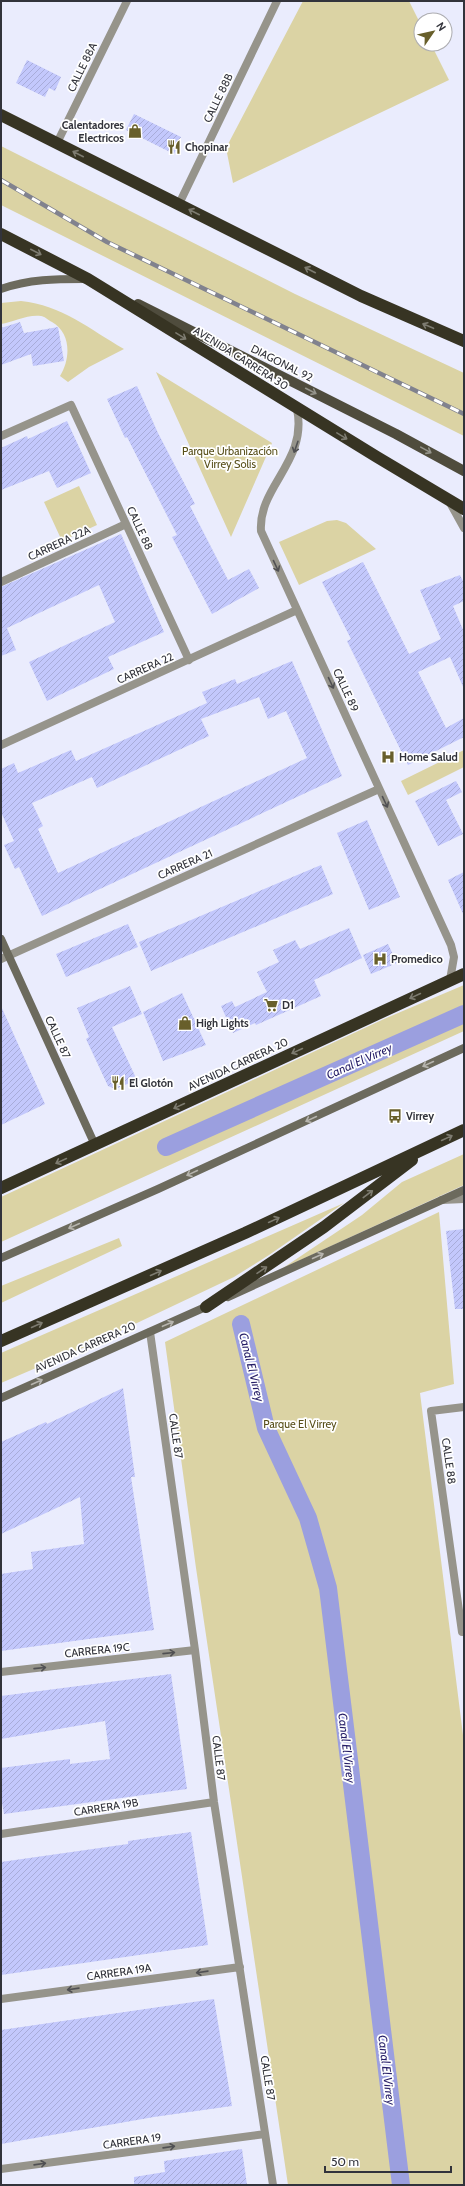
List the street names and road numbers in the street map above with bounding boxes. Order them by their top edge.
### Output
street label: CALLE 88A [64,40,100,94]
street label: CALLE 88B [200,71,236,125]
street label: AVENIDA CARRERA 30 [191,323,291,393]
street label: DIAGONAL 92 [249,341,316,385]
street label: CALLE 88 [124,504,156,552]
street label: CARRERA 22A [26,522,93,564]
street label: CARRERA 22 [115,649,176,687]
street label: CALLE 89 [330,666,362,714]
street label: CARRERA 21 [156,846,214,882]
street label: CALLE 87 [42,1013,74,1061]
street label: AVENIDA CARRERA 20 [186,1035,291,1093]
street label: AVENIDA CARRERA 20 [32,1318,138,1376]
street label: CALLE 87 [166,1413,186,1460]
street label: CALLE 88 [439,1437,459,1485]
street label: CARRERA 19C [64,1640,130,1660]
street label: CALLE 87 [209,1735,229,1782]
street label: CARRERA 19B [73,1795,140,1819]
street label: CARRERA 19A [86,1961,152,1983]
street label: CALLE 87 [258,2055,279,2102]
street label: CARRERA 19 [102,2130,162,2152]

